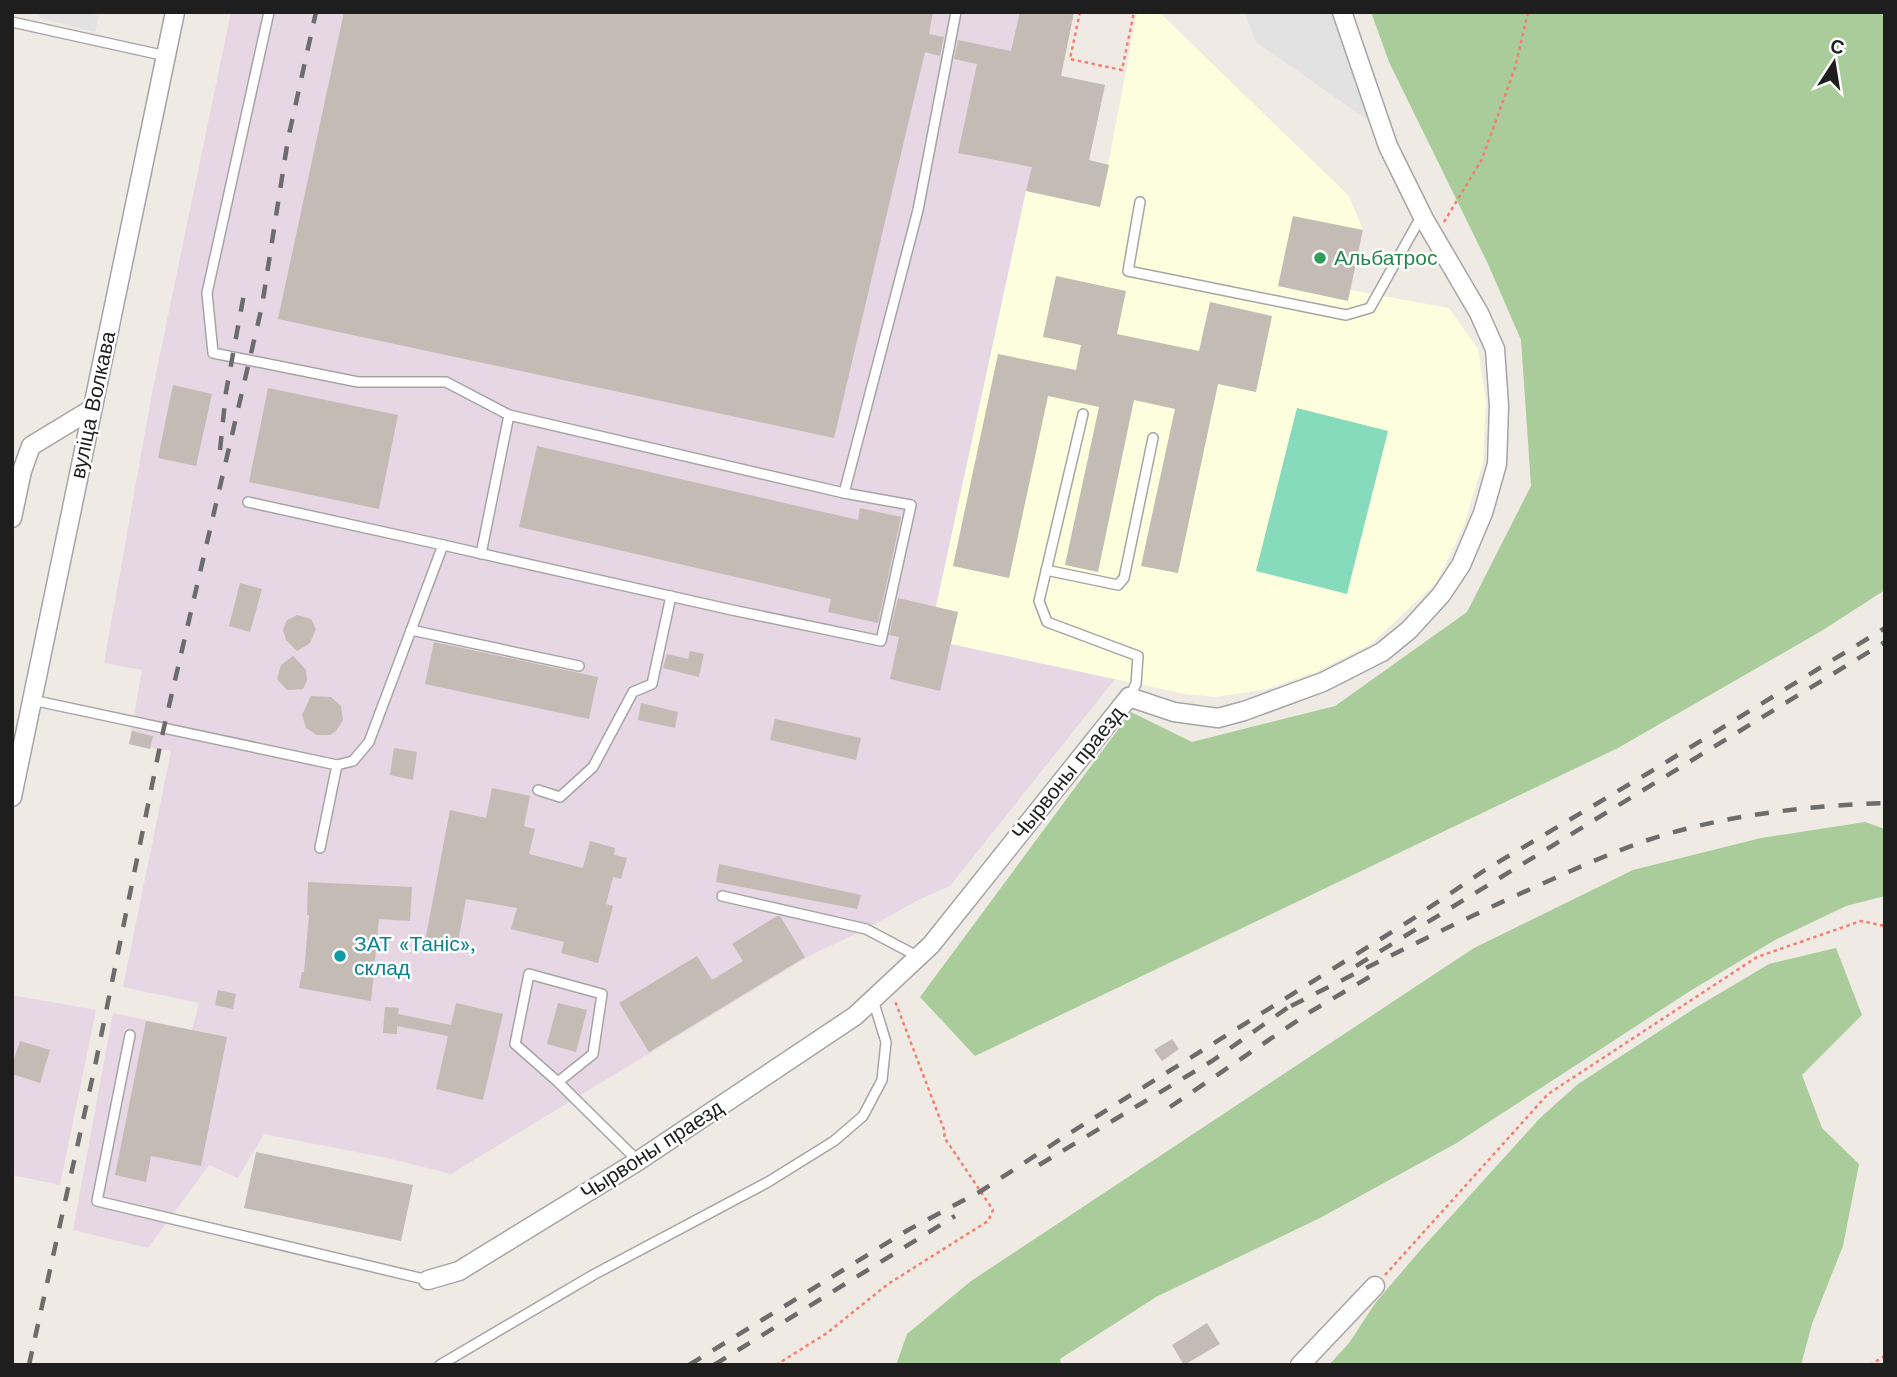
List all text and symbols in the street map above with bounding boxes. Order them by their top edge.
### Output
north arrow [1799,28,1869,98]
text: С [1828,34,1847,60]
place label: Альбатрос [1334,245,1437,270]
marker: Альбатрос [1312,250,1328,266]
street label: вуліца Волкава [65,329,120,481]
street label: Чырвоны праезд [1006,701,1129,845]
place label: ЗАТ «Таніс», склад [354,931,476,980]
marker: ЗАТ «Таніс», склад [332,948,348,964]
street label: Чырвоны праезд [576,1094,728,1205]

